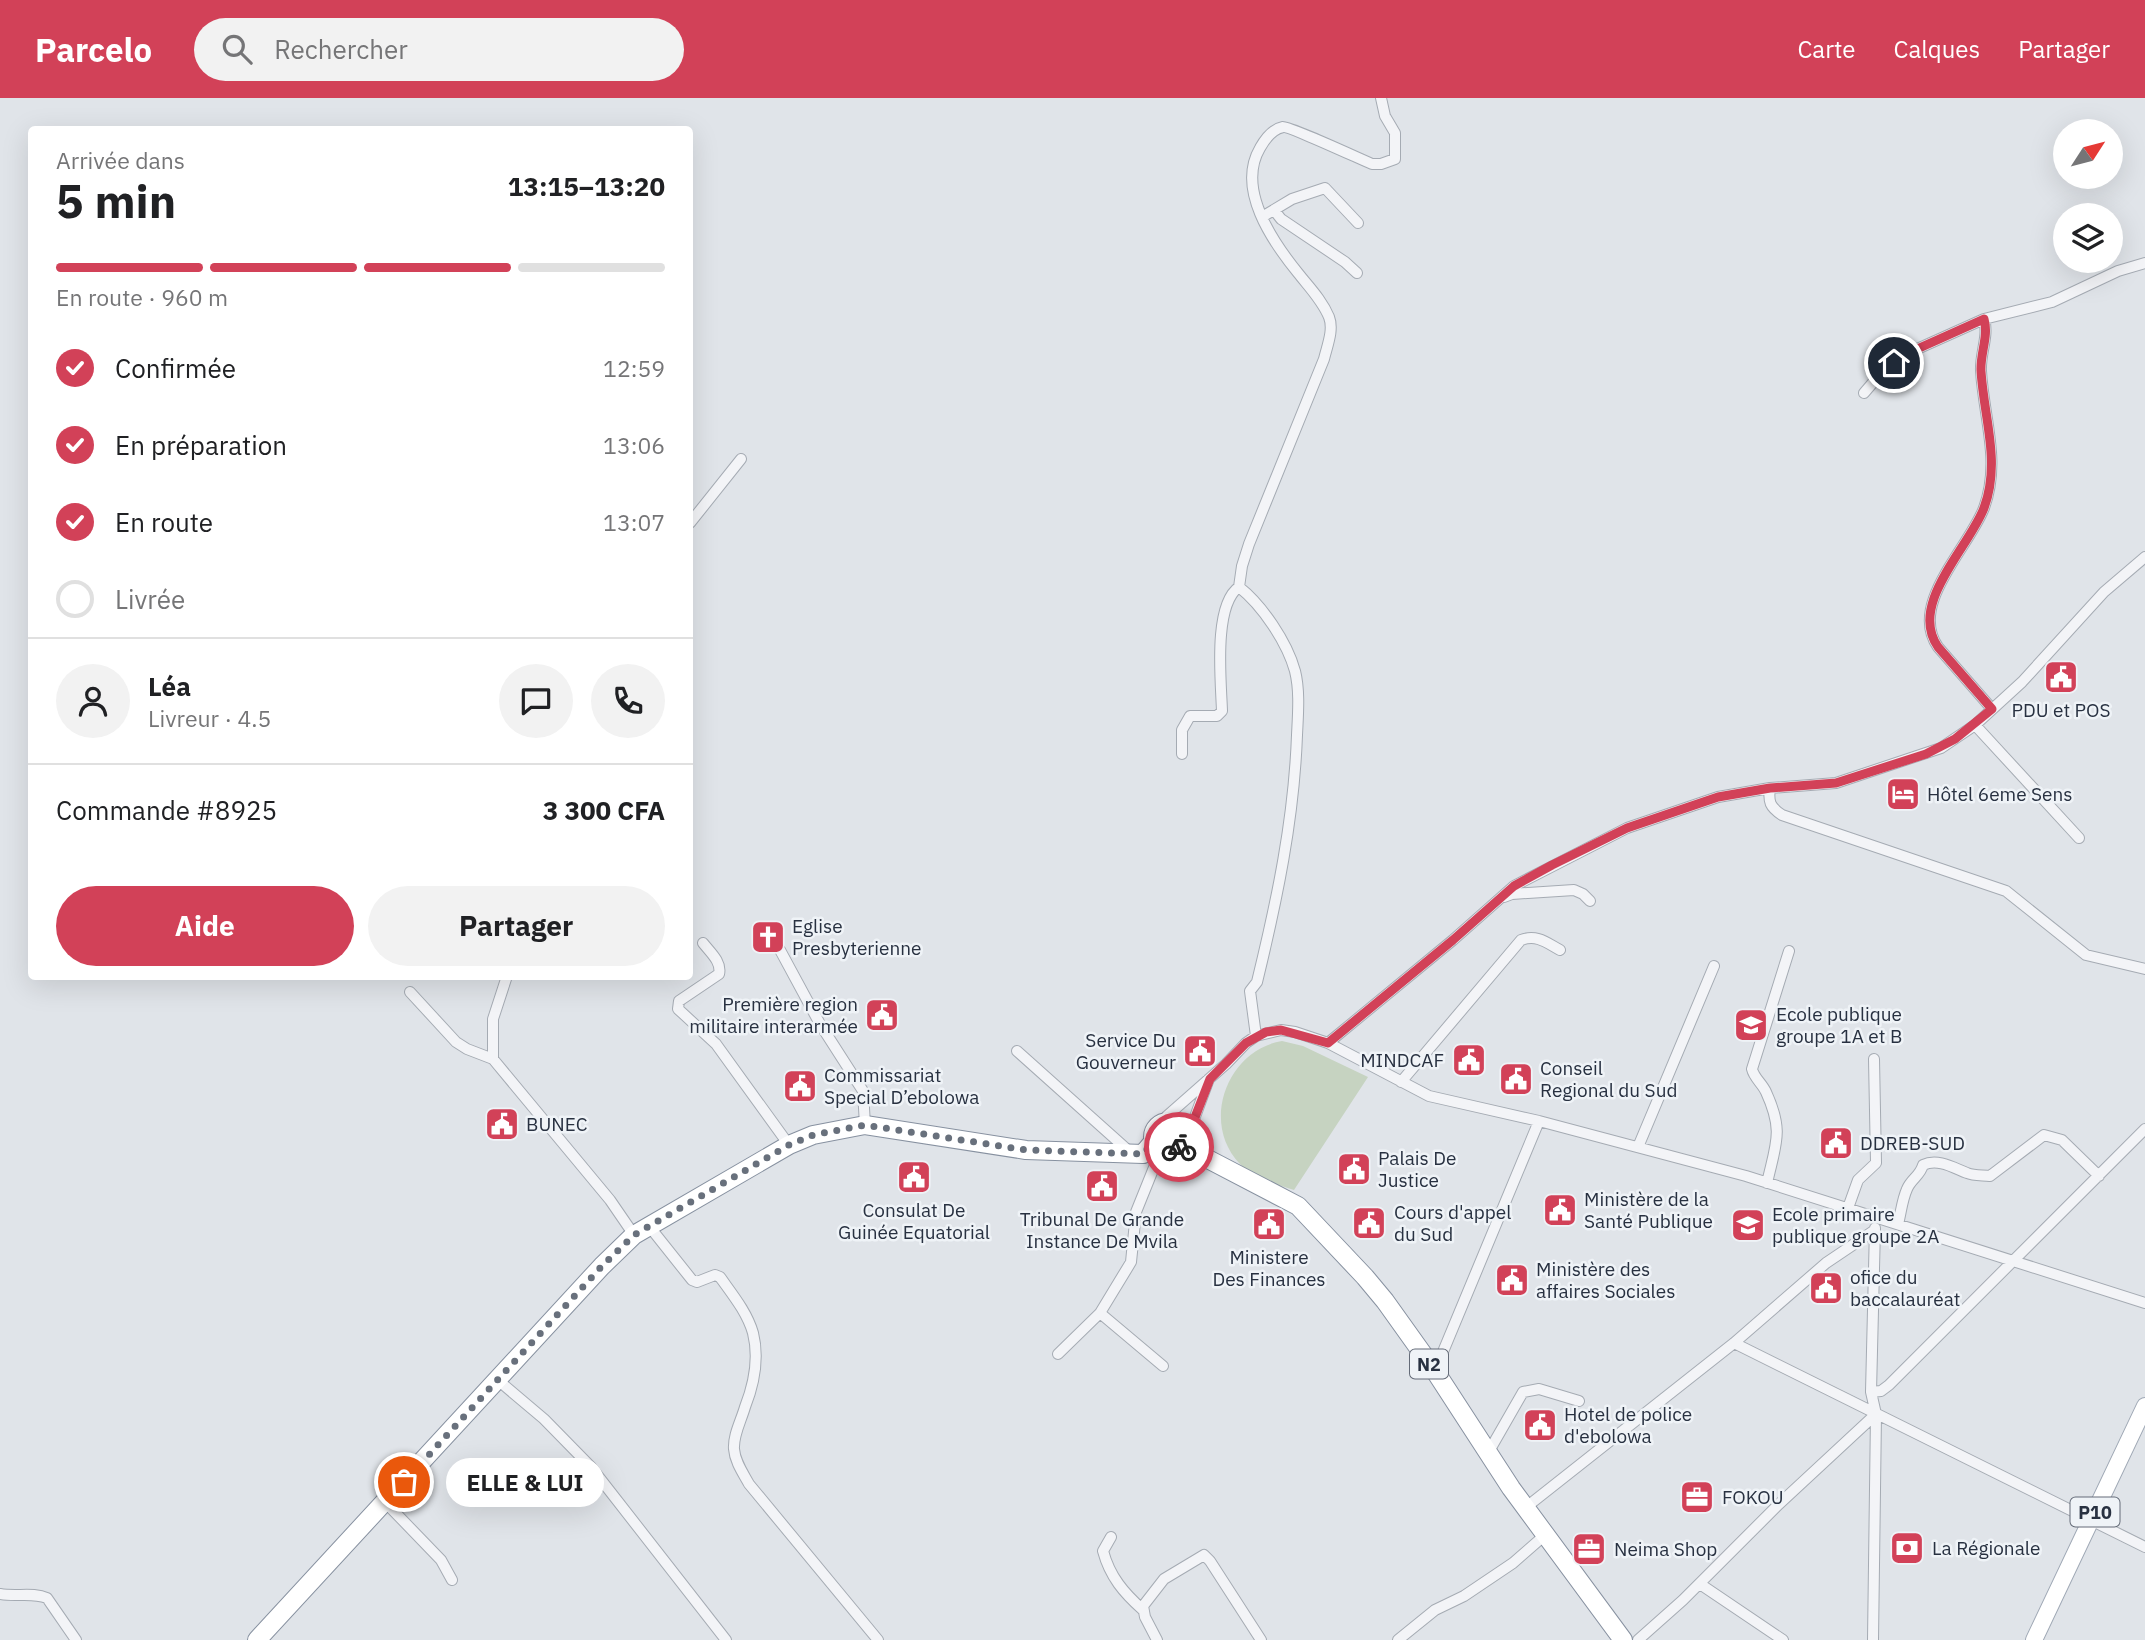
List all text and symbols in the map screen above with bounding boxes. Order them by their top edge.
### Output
search box [194,18,684,81]
text: Parcelo [35,28,152,71]
icon: search [218,30,256,68]
text: Rechercher [274,32,408,66]
text: Carte [1797,33,1856,65]
text: Calques [1894,33,1980,65]
text: Partager [2018,33,2110,65]
north arrow [2053,119,2123,189]
map controls [2053,119,2123,273]
text: Arrivée dans [56,145,185,175]
text: 13:15–13:20 [508,169,665,203]
text: 5 min [56,171,176,231]
button: layers [2053,203,2123,273]
text: En route · 960 m [56,282,228,312]
pin [1864,333,1924,393]
icon: home [1875,344,1913,382]
icon: check [56,349,94,387]
text: Confirmée [115,351,236,385]
text: 12:59 [603,353,665,383]
icon: check [56,426,94,464]
text: En préparation [115,428,287,462]
text: 13:06 [603,430,665,460]
icon: check [56,503,94,541]
text: En route [115,505,213,539]
text: 13:07 [603,507,665,537]
text: Livrée [115,582,185,616]
public building icon: PDU et POS [2042,658,2080,696]
button: person [56,664,130,738]
button: chat [499,664,573,738]
button: phone [591,664,665,738]
text: Léa [148,669,191,703]
place label: PDU et POS [2011,698,2111,722]
text: Livreur · 4.5 [148,703,271,733]
hotel icon: Hôtel 6eme Sens [1884,775,1922,813]
place label: Hôtel 6eme Sens [1927,782,2073,806]
text: Commande #8925 [56,793,277,827]
text: 3 300 CFA [543,793,665,827]
button: Aide [56,886,354,966]
button: Partager [368,886,665,966]
place label: Eglise Presbyterienne [792,914,922,960]
church icon: Eglise Presbyterienne [749,918,787,956]
place label: Première region militaire interarmée [689,992,858,1038]
public building icon: Première region militaire interarmée [863,996,901,1034]
place label: Ecole publique groupe 1A et B [1776,1002,1902,1048]
school or university icon: Ecole publique groupe 1A et B [1732,1006,1770,1044]
place label: Service Du Gouverneur [1076,1028,1176,1074]
public building icon: Service Du Gouverneur [1181,1032,1219,1070]
public building icon: MINDCAF [1450,1041,1488,1079]
place label: MINDCAF [1360,1048,1444,1072]
place label: Conseil Regional du Sud [1540,1056,1677,1102]
public building icon: Conseil Regional du Sud [1497,1060,1535,1098]
place label: Commissariat Special D’ebolowa [824,1063,979,1109]
public building icon: Commissariat Special D’ebolowa [781,1067,819,1105]
public building icon: BUNEC [483,1105,521,1143]
place label: BUNEC [526,1112,588,1136]
courier [1144,1112,1214,1182]
public building icon: DDREB-SUD [1817,1124,1855,1162]
icon: bike [1160,1128,1198,1166]
place label: DDREB-SUD [1860,1131,1965,1155]
place label: Palais De Justice [1378,1146,1456,1192]
public building icon: Palais De Justice [1335,1150,1373,1188]
public building icon: Consulat De Guinée Equatorial [895,1158,933,1196]
public building icon: Tribunal De Grande Instance De Mvila [1083,1167,1121,1205]
place label: Ministère de la Santé Publique [1584,1187,1713,1233]
public building icon: Ministère de la Santé Publique [1541,1191,1579,1229]
place label: Consulat De Guinée Equatorial [838,1198,990,1244]
place label: Cours d'appel du Sud [1394,1200,1511,1246]
place label: Ecole primaire publique groupe 2A [1772,1202,1939,1248]
public building icon: Cours d'appel du Sud [1350,1204,1388,1242]
public building icon: Ministere Des Finances [1250,1205,1288,1243]
school or university icon: Ecole primaire publique groupe 2A [1729,1206,1767,1244]
place label: Tribunal De Grande Instance De Mvila [1020,1207,1184,1253]
place label: Ministere Des Finances [1212,1245,1326,1291]
place label: Ministère des affaires Sociales [1536,1257,1675,1303]
public building icon: Ministère des affaires Sociales [1493,1261,1531,1299]
place label: ofice du baccalauréat [1850,1265,1961,1311]
public building icon: ofice du baccalauréat [1807,1269,1845,1307]
road number: N2 [1410,1350,1448,1378]
place label: Hotel de police d'ebolowa [1564,1402,1692,1448]
public building icon: Hotel de police d'ebolowa [1521,1406,1559,1444]
pin [374,1452,434,1512]
callout: ELLE & LUI [446,1458,604,1506]
icon: bag [385,1463,423,1501]
text: ELLE & LUI [466,1467,584,1497]
office icon: FOKOU [1678,1478,1716,1516]
place label: FOKOU [1722,1485,1784,1509]
road number: P10 [2070,1498,2120,1526]
bank icon: La Régionale [1888,1529,1926,1567]
office icon: Neima Shop [1570,1530,1608,1568]
place label: La Régionale [1932,1536,2040,1560]
place label: Neima Shop [1614,1537,1717,1561]

